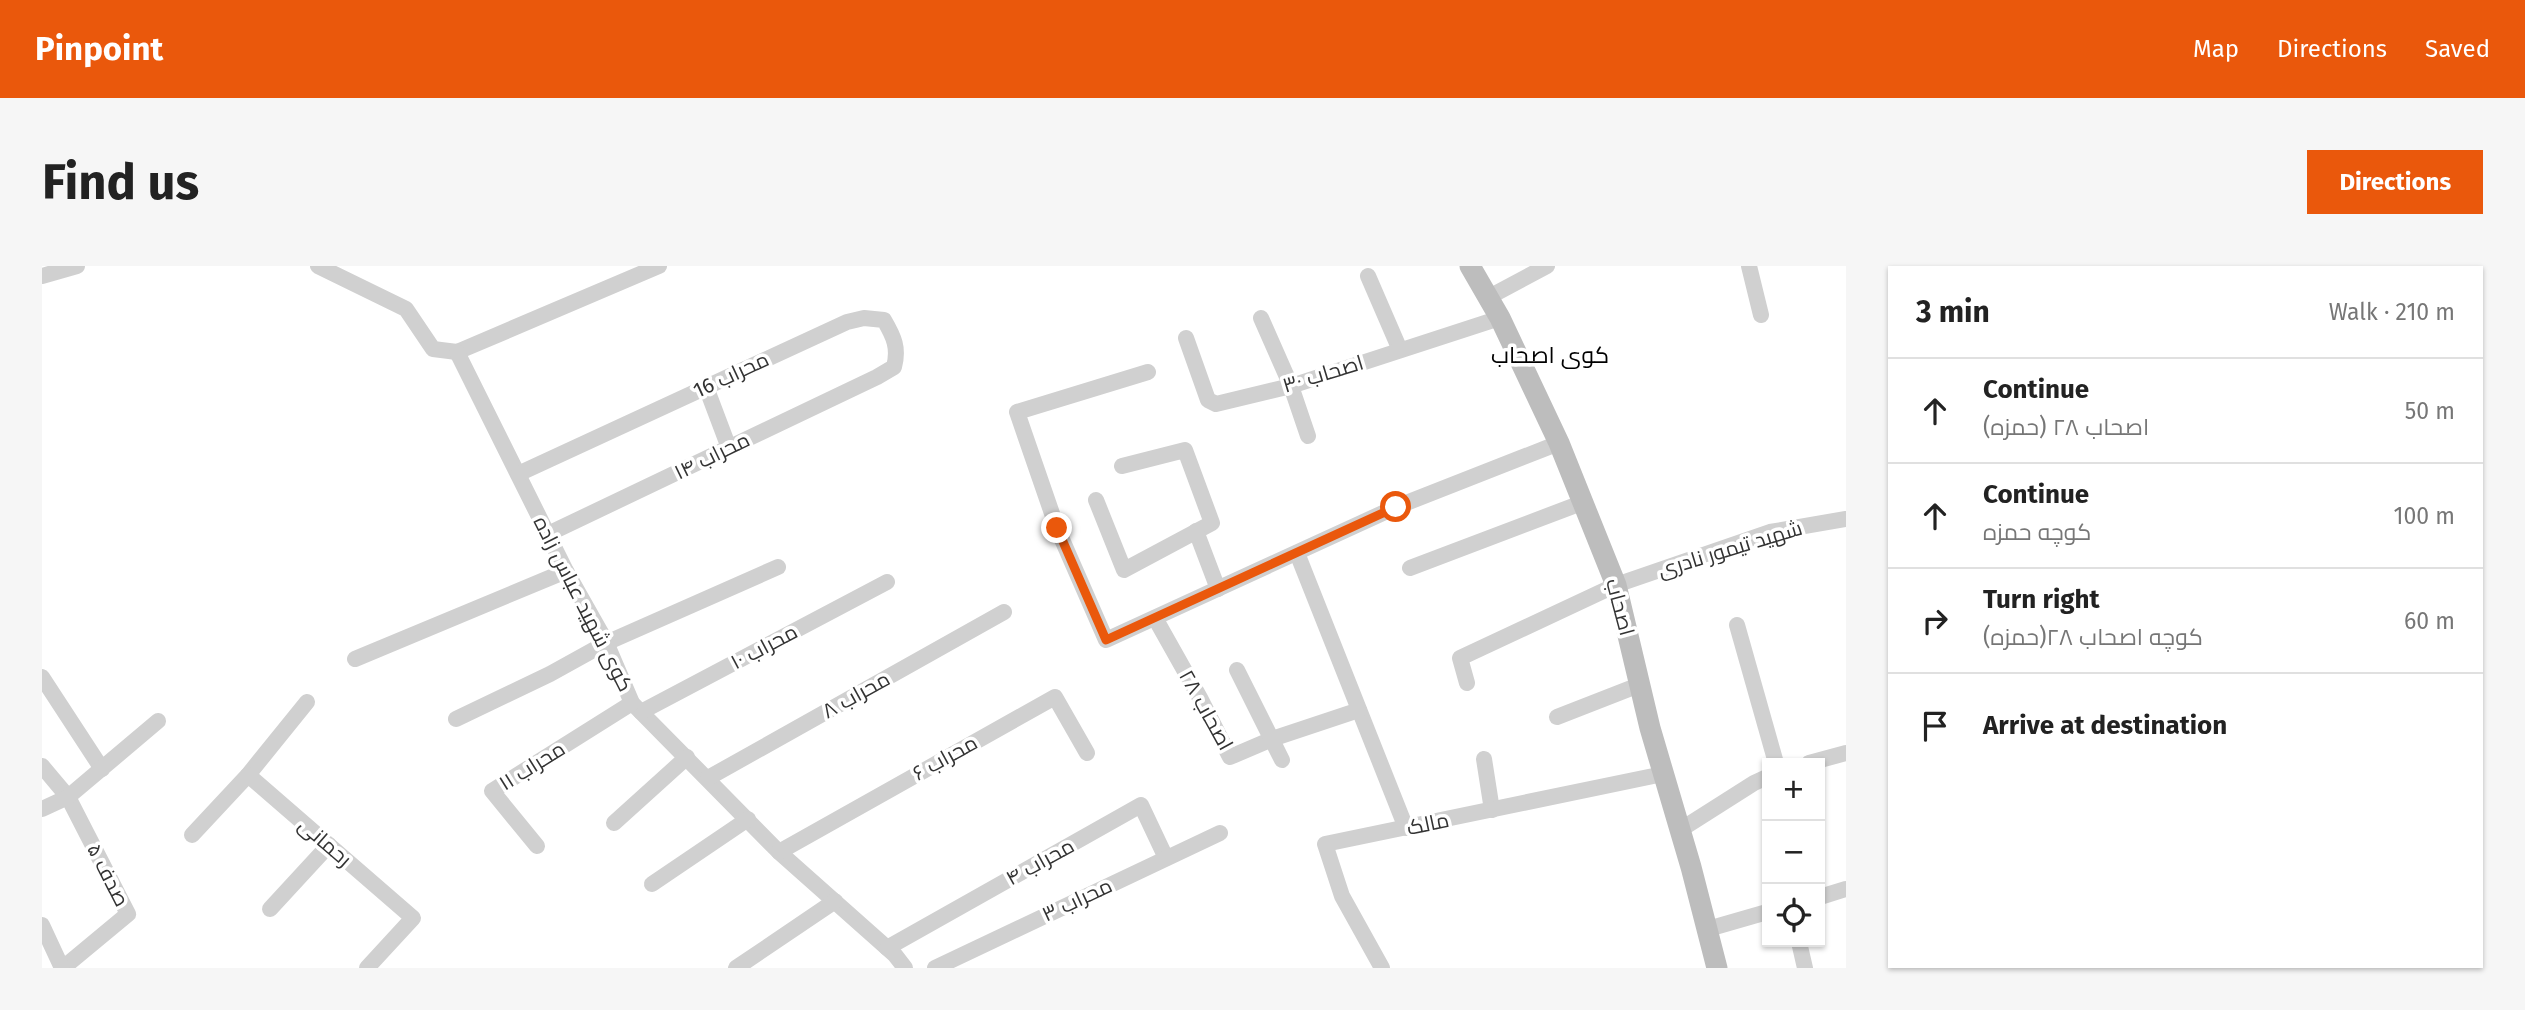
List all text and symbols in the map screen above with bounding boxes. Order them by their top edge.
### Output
text: Pinpoint [35,29,163,69]
text: Map [2193,35,2239,63]
text: Directions [2277,35,2387,63]
text: Saved [2425,35,2490,63]
button: Directions [2307,150,2483,214]
text: Find us [42,153,199,212]
text: 3 min [1916,294,1990,330]
text: Walk · 210 m [2329,298,2455,326]
district label: کوی اصحاب [1491,341,1609,369]
street label: محراب 16 [689,346,773,404]
street label: اصحاب ۳۰ [1279,349,1367,399]
text: Continue [1983,374,2089,405]
icon: ahead [1916,392,1954,430]
text: 50 m [2405,397,2455,425]
text: اصحاب ۲۸ (حمزه) [1983,413,2149,441]
street label: محراب ۱۴ [670,427,754,485]
text: Continue [1983,479,2089,510]
route start [1380,491,1411,522]
icon: ahead [1916,497,1954,535]
text: 100 m [2394,502,2455,530]
street label: کوی شهید عباس زاده [528,512,638,696]
route end [1041,512,1072,543]
street label: شهید تیمور نادری [1655,515,1805,583]
text: کوچه حمزه [1983,518,2091,546]
street label: اصحاب [1600,575,1640,639]
text: Turn right [1983,584,2100,615]
icon: right [1916,602,1954,640]
text: 60 m [2404,607,2455,635]
street label: محراب ۱۰ [726,619,802,675]
text: کوچه اصحاب ۲۸(حمزه) [1983,623,2203,651]
street label: اصحاب ۲۸ [1173,665,1239,755]
street label: محراب ۸ [818,666,894,724]
icon: arrive [1916,707,1954,745]
text: Arrive at destination [1983,710,2227,741]
street label: محراب ۶ [908,730,982,786]
street label: محراب ۱۱ [494,736,570,796]
map controls [1762,758,1825,947]
button: + [1762,758,1825,821]
street label: مالک [1404,807,1452,841]
street label: رحمانی [293,812,357,872]
button: − [1762,821,1825,884]
street label: محراب ۴ [1001,833,1079,891]
street label: صدف ۵ [81,839,135,911]
street label: محراب ۳ [1038,872,1116,928]
button: locate [1762,884,1825,947]

